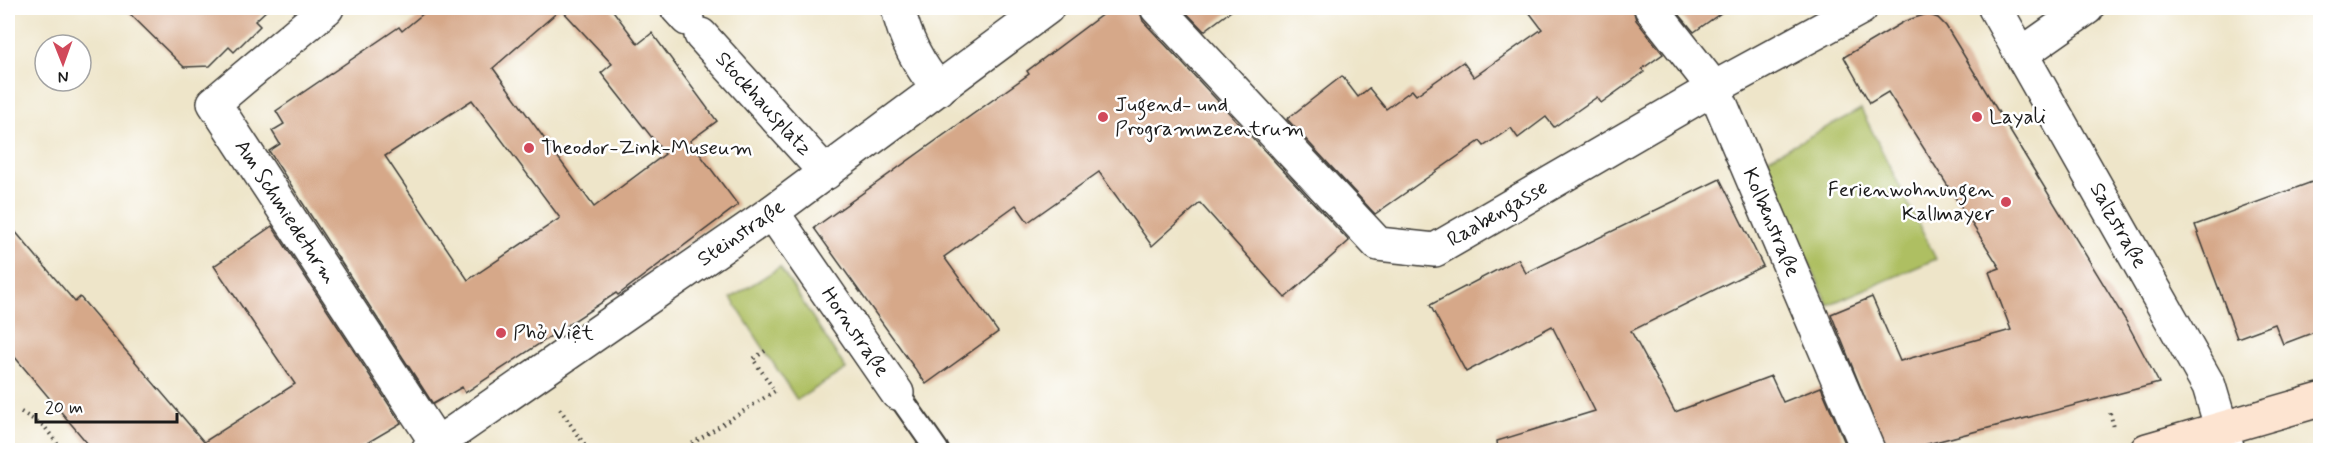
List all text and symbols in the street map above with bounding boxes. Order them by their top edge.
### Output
north arrow [33,33,93,93]
street label: Stockhausplatz [709,46,818,162]
text: N [58,66,69,87]
place label: Jugend- und Programmzentrum [1115,91,1304,143]
place label: Layali [1989,103,2046,131]
marker: Jugend- und Programmzentrum [1096,110,1110,124]
marker: Layali [1970,110,1984,124]
street label: Am Schmiedeturm [228,134,343,290]
place label: Theodor-Zink-Museum [541,134,753,162]
marker: Theodor-Zink-Museum [522,141,536,155]
street label: Kolbenstraße [1736,164,1807,281]
street label: Raabengasse [1442,173,1553,254]
place label: Ferienwohnungen Kallmayer [1828,176,1995,228]
street label: Salzstraße [2083,178,2154,273]
street label: Steinstraße [692,193,791,273]
marker: Ferienwohnungen Kallmayer [1999,195,2013,209]
street label: Hornstraße [814,282,896,383]
place label: Phở Việt [513,319,595,347]
marker: Phở Việt [494,326,508,340]
scale bar [36,386,177,424]
text: 20 m [45,396,83,420]

